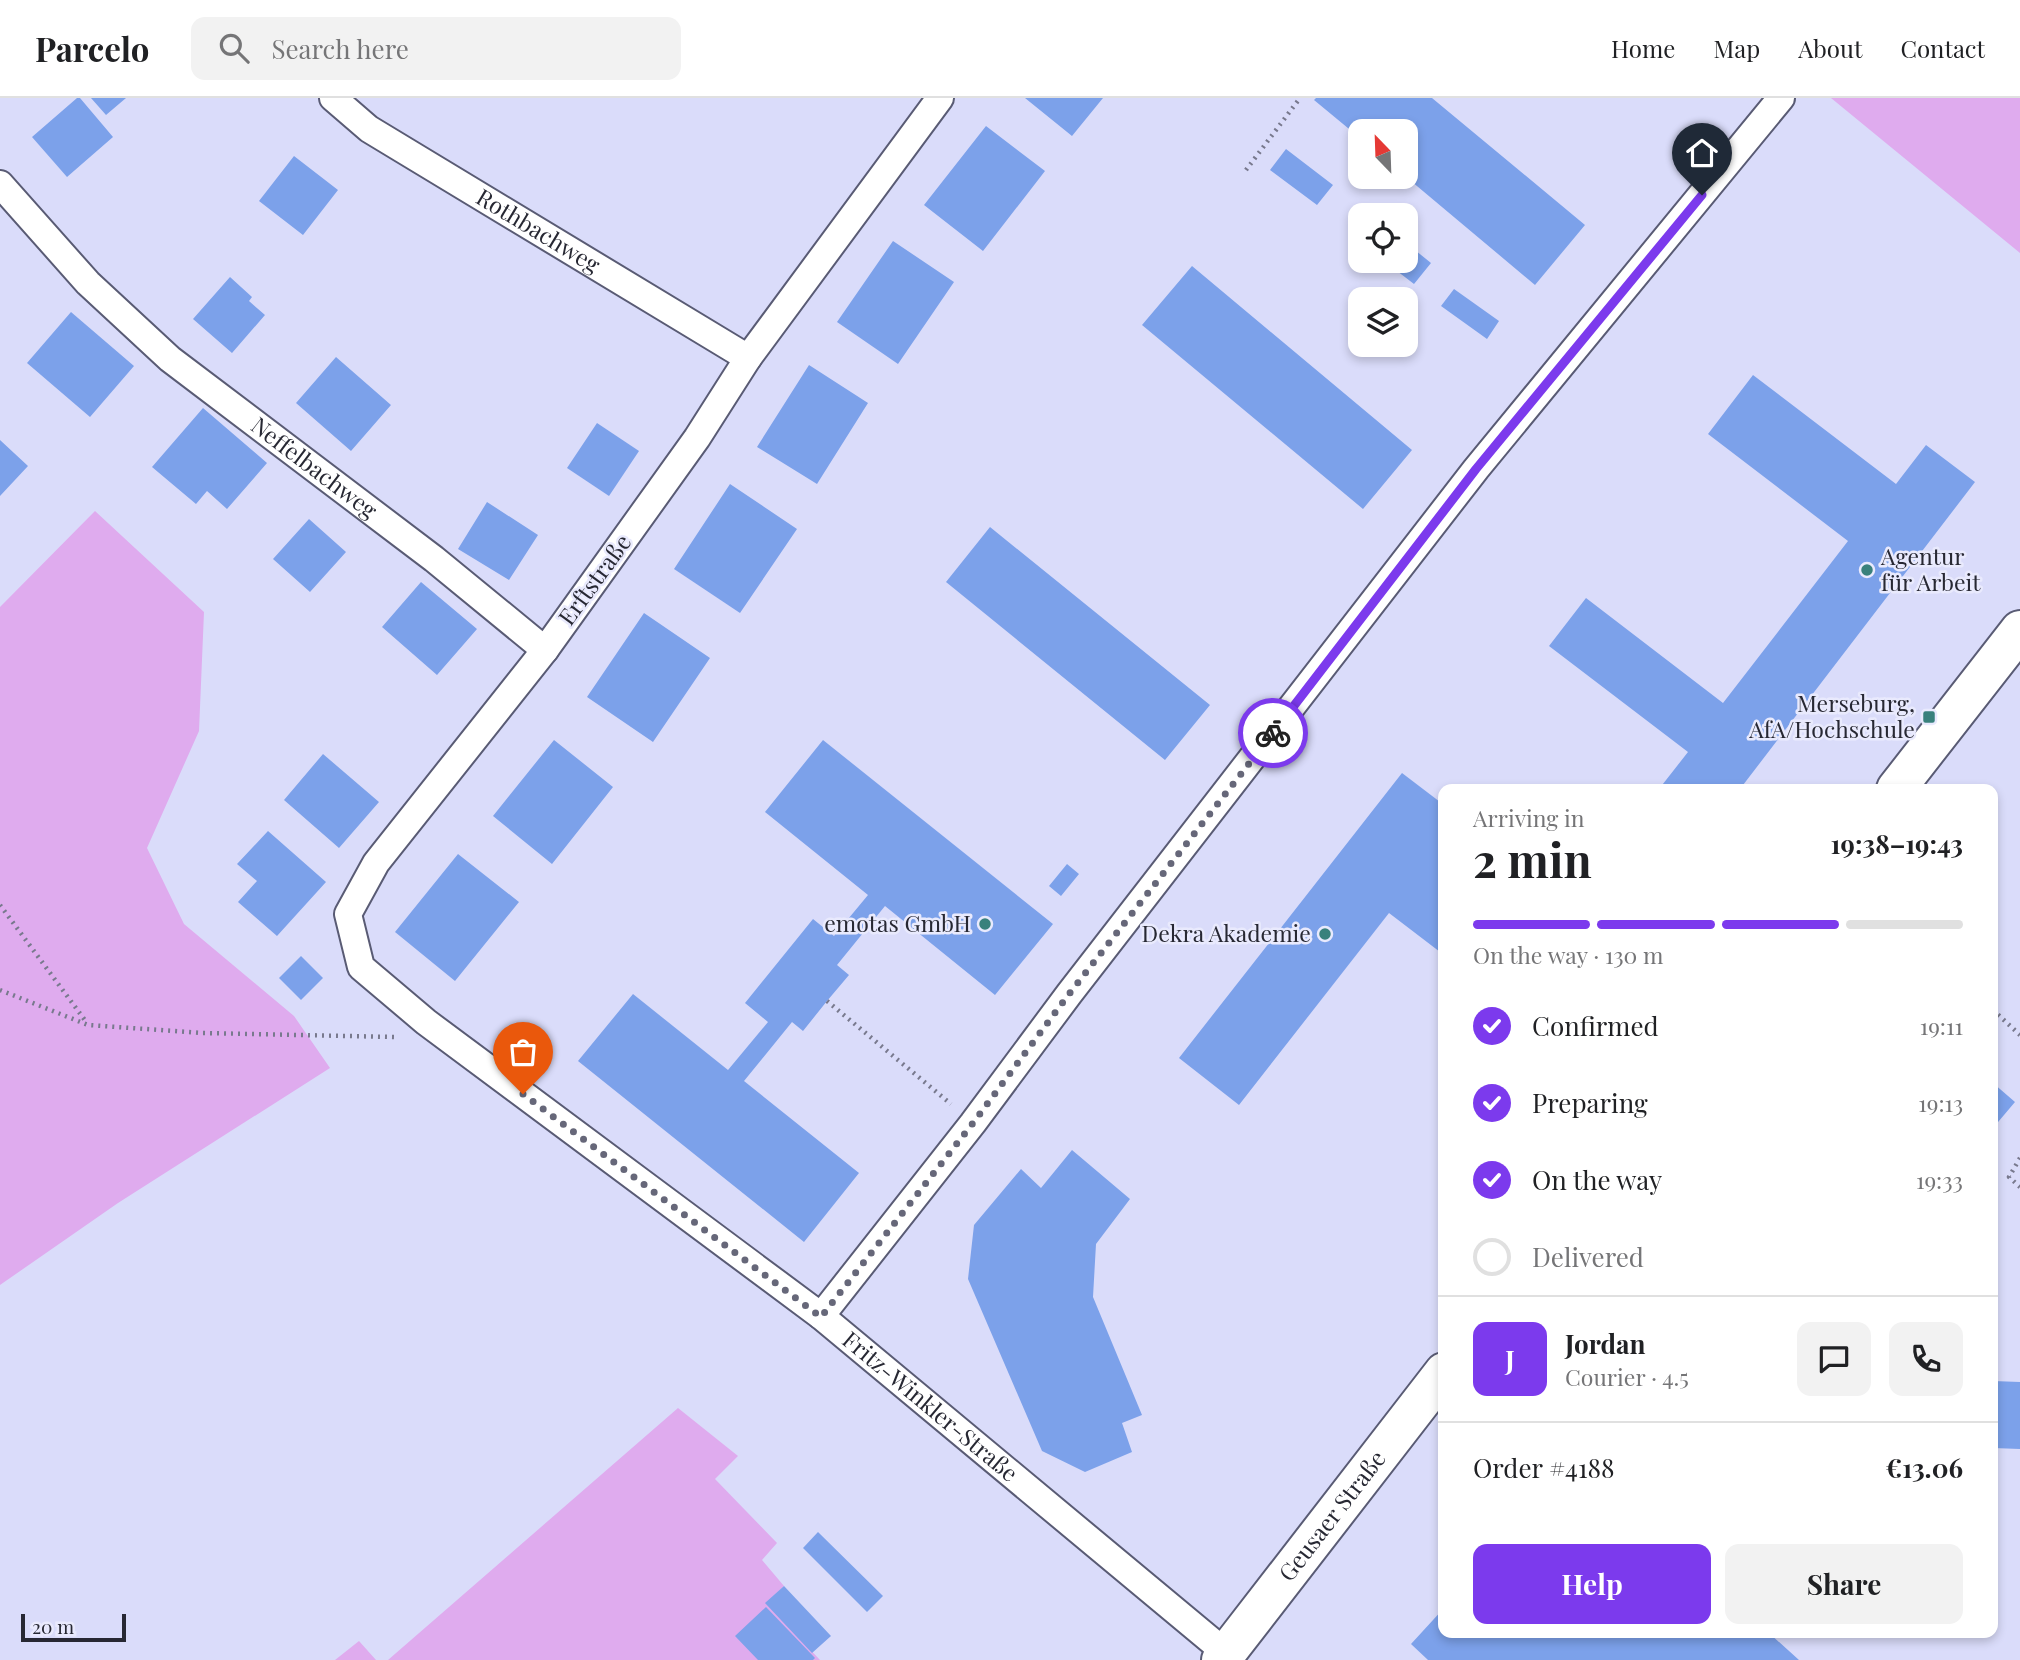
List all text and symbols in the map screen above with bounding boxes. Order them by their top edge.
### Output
search box [191,17,681,80]
text: Parcelo [35,26,149,70]
icon: search [215,29,253,67]
text: Search here [271,31,409,66]
text: Home [1611,32,1675,64]
text: Map [1713,32,1760,64]
text: About [1798,32,1862,64]
text: Contact [1900,32,1985,64]
north arrow [1348,119,1418,189]
map controls [1348,119,1418,357]
pin [1672,123,1732,195]
icon: home [1683,134,1721,172]
street label: Rothbachweg [471,181,607,279]
button: locate [1348,203,1418,273]
button: layers [1348,287,1418,357]
street label: Neffelbachweg [246,409,384,525]
street label: Erftstraße [550,527,637,631]
place label: Agentur für Arbeit [1880,540,1981,597]
marker: Agentur für Arbeit [1859,562,1875,578]
place label: Merseburg, AfA/Hochschule [1748,687,1915,744]
courier [1238,698,1308,768]
marker: Merseburg, AfA/Hochschule [1921,709,1937,725]
icon: bike [1254,714,1292,752]
text: Arriving in [1473,802,1585,833]
text: 19:38–19:43 [1831,826,1963,861]
text: 2 min [1473,828,1592,890]
place label: emotas GmbH [824,907,971,938]
marker: emotas GmbH [977,916,993,932]
place label: Dekra Akademie [1142,917,1311,948]
marker: Dekra Akademie [1317,926,1333,942]
text: On the way · 130 m [1473,939,1664,970]
icon: check [1473,1007,1511,1045]
text: Confirmed [1532,1008,1659,1043]
text: 19:11 [1920,1010,1963,1041]
pin [493,1022,553,1094]
icon: bag [504,1033,542,1071]
icon: check [1473,1084,1511,1122]
text: Preparing [1532,1085,1648,1120]
text: 19:13 [1918,1087,1963,1118]
icon: check [1473,1161,1511,1199]
text: On the way [1532,1162,1662,1197]
text: 19:33 [1916,1164,1963,1195]
text: Delivered [1532,1239,1644,1274]
button: chat [1797,1322,1871,1396]
button: phone [1889,1322,1963,1396]
street label: Fritz-Winkler-Straße [837,1323,1025,1488]
text: Jordan [1565,1326,1645,1361]
text: J [1505,1342,1515,1377]
text: Courier · 4.5 [1565,1361,1689,1392]
street label: Geusaer Straße [1271,1443,1392,1587]
text: Order #4188 [1473,1450,1615,1485]
text: €13.06 [1886,1450,1963,1485]
button: Help [1473,1544,1711,1624]
button: Share [1725,1544,1963,1624]
scale bar [21,1611,126,1643]
text: 20 m [32,1613,74,1639]

